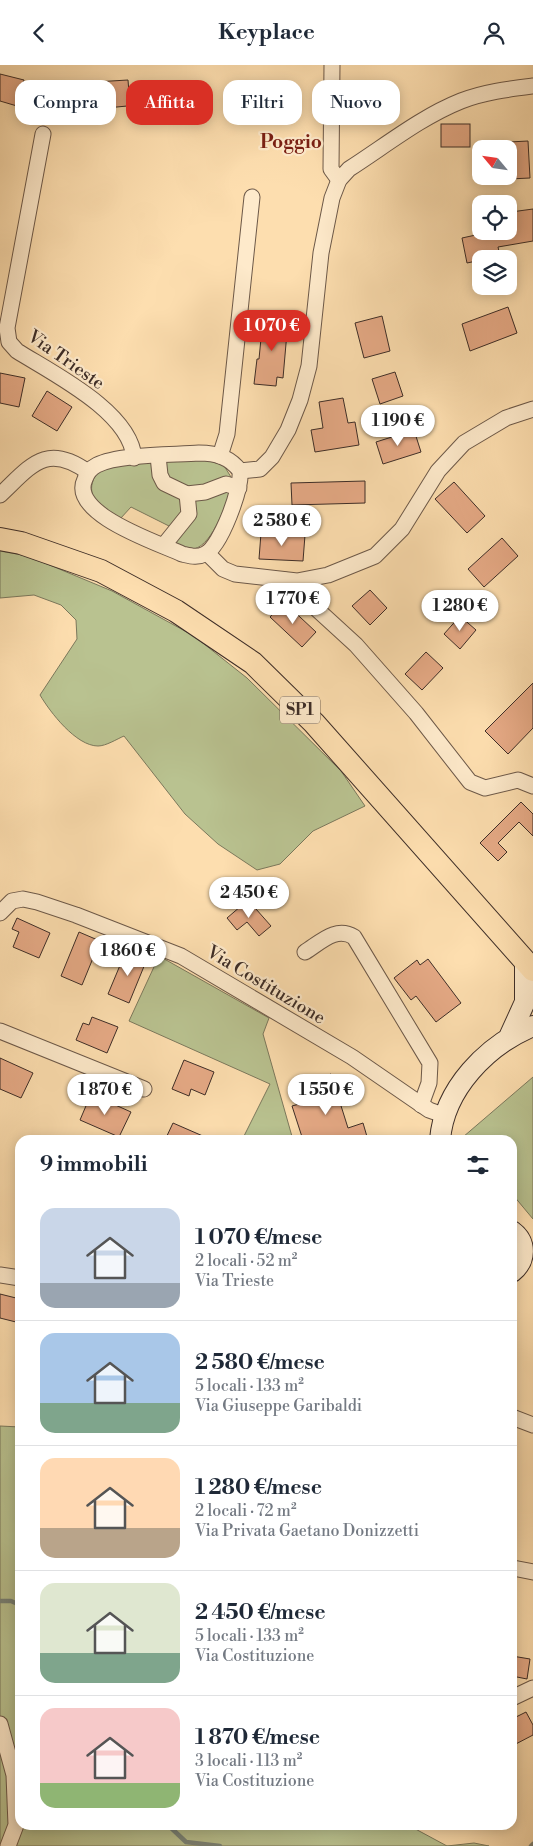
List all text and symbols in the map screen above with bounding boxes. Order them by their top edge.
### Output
icon: back [25,19,53,47]
text: Keyplace [218,19,315,46]
icon: person [480,19,508,47]
chip: Compra [15,80,116,125]
chip: Affitta [126,80,213,125]
chip: Filtri [223,80,302,125]
chip: Nuovo [312,80,400,125]
district label: Poggio [260,130,322,154]
north arrow [472,140,518,185]
map controls [472,140,517,295]
button: locate [472,195,517,240]
button: layers [472,250,517,295]
pin: 1 070 € [226,309,318,352]
text: 1 070 € [244,316,300,336]
street label: Via Trieste [22,324,109,395]
pin: 1 190 € [352,405,444,447]
text: 1 190 € [372,411,424,431]
pin: 2 580 € [236,505,328,547]
text: 2 580 € [253,511,311,531]
pin: 1 770 € [247,583,339,625]
text: 1 770 € [266,589,320,609]
pin: 1 280 € [414,589,506,632]
text: 1 280 € [432,596,488,616]
road number: SP1 [280,697,320,723]
pin: 2 450 € [203,877,295,919]
text: 2 450 € [220,883,278,903]
pin: 1 860 € [82,935,174,977]
street label: Via Costituzione [202,940,330,1029]
text: 1 860 € [100,941,156,961]
pin: 1 870 € [59,1073,151,1116]
pin: 1 550 € [280,1073,372,1116]
text: 1 870 € [78,1080,132,1100]
text: 1 550 € [299,1080,353,1100]
icon: filters [464,1151,492,1179]
text: 9 immobili [40,1152,147,1178]
text: 1 070 €/mese [195,1225,322,1251]
icon: home [80,1228,140,1288]
text: 2 locali · 52 m² [195,1251,297,1271]
text: Via Trieste [195,1271,274,1291]
text: 2 580 €/mese [195,1350,325,1376]
icon: home [80,1353,140,1413]
text: 5 locali · 133 m² [195,1376,304,1396]
text: Via Giuseppe Garibaldi [195,1396,362,1416]
text: 1 280 €/mese [195,1475,322,1501]
icon: home [80,1478,140,1538]
text: 2 locali · 72 m² [195,1501,297,1521]
text: Via Privata Gaetano Donizzetti [195,1521,419,1541]
text: 2 450 €/mese [195,1600,326,1626]
icon: home [80,1603,140,1663]
text: 5 locali · 133 m² [195,1626,304,1646]
text: Via Costituzione [195,1646,314,1666]
text: 1 870 €/mese [195,1725,320,1751]
icon: home [80,1728,140,1788]
text: 3 locali · 113 m² [195,1751,302,1771]
text: Via Costituzione [195,1771,314,1791]

